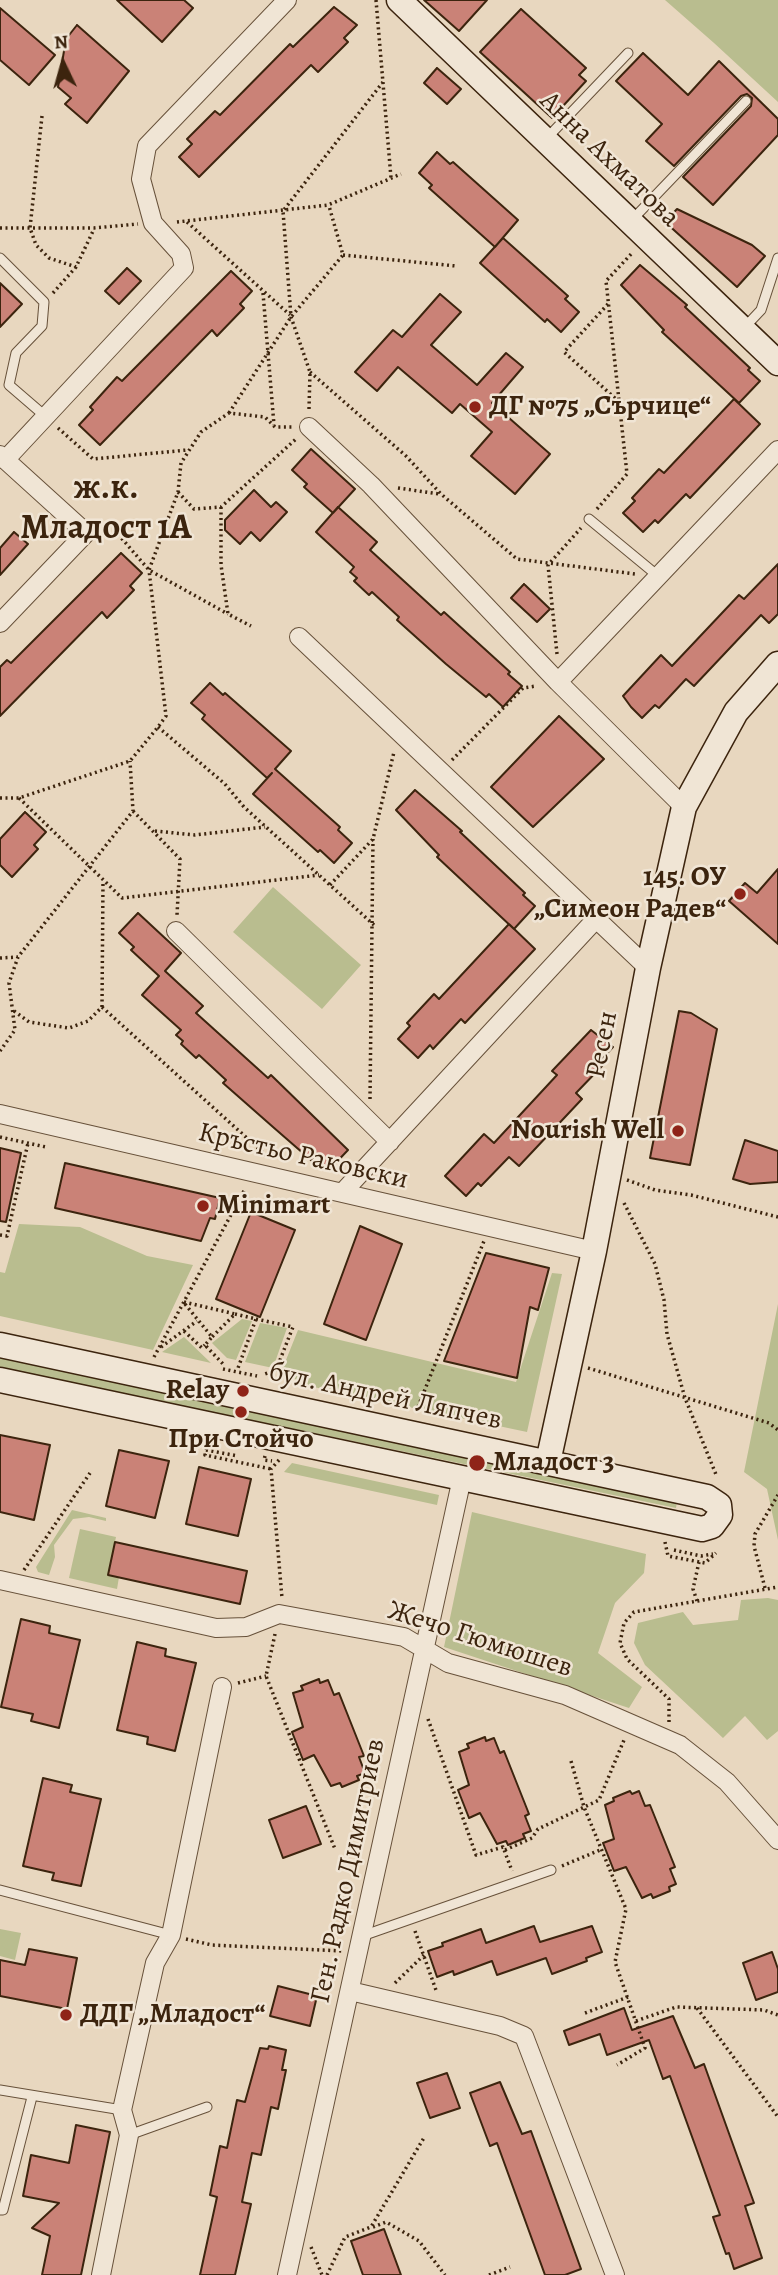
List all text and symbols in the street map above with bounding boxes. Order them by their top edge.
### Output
north arrow [28,28,98,98]
text: N [53,29,69,56]
street label: Анна Ахматова [532,85,686,235]
place label: ДГ №75 „Сърчице“ [489,390,711,424]
marker: ДГ №75 „Сърчице“ [467,399,483,415]
district label: ж.к. Младост 1А [20,468,192,550]
place label: 145. ОУ „Симеон Радев“ [534,861,726,927]
marker: 145. ОУ „Симеон Радев“ [732,886,748,902]
street label: Ресен [580,1009,626,1081]
place label: Nourish Well [511,1114,664,1148]
street label: Кръстьо Раковски [195,1116,411,1198]
marker: Nourish Well [670,1123,686,1139]
place label: Minimart [217,1189,330,1223]
marker: Minimart [195,1198,211,1214]
street label: бул. Андрей Ляпчев [265,1356,505,1438]
place label: Relay [166,1374,229,1408]
marker: Relay [235,1383,251,1399]
marker: При Стойчо [233,1404,249,1420]
place label: При Стойчо [168,1423,314,1457]
place label: Младост 3 [493,1446,615,1480]
marker: Младост 3 [467,1453,487,1473]
street label: Жечо Гюмюшев [383,1594,577,1686]
street label: Ген. Радко Димитриев [305,1736,393,2006]
place label: ДДГ „Младост“ [80,1998,265,2032]
marker: ДДГ „Младост“ [58,2007,74,2023]

